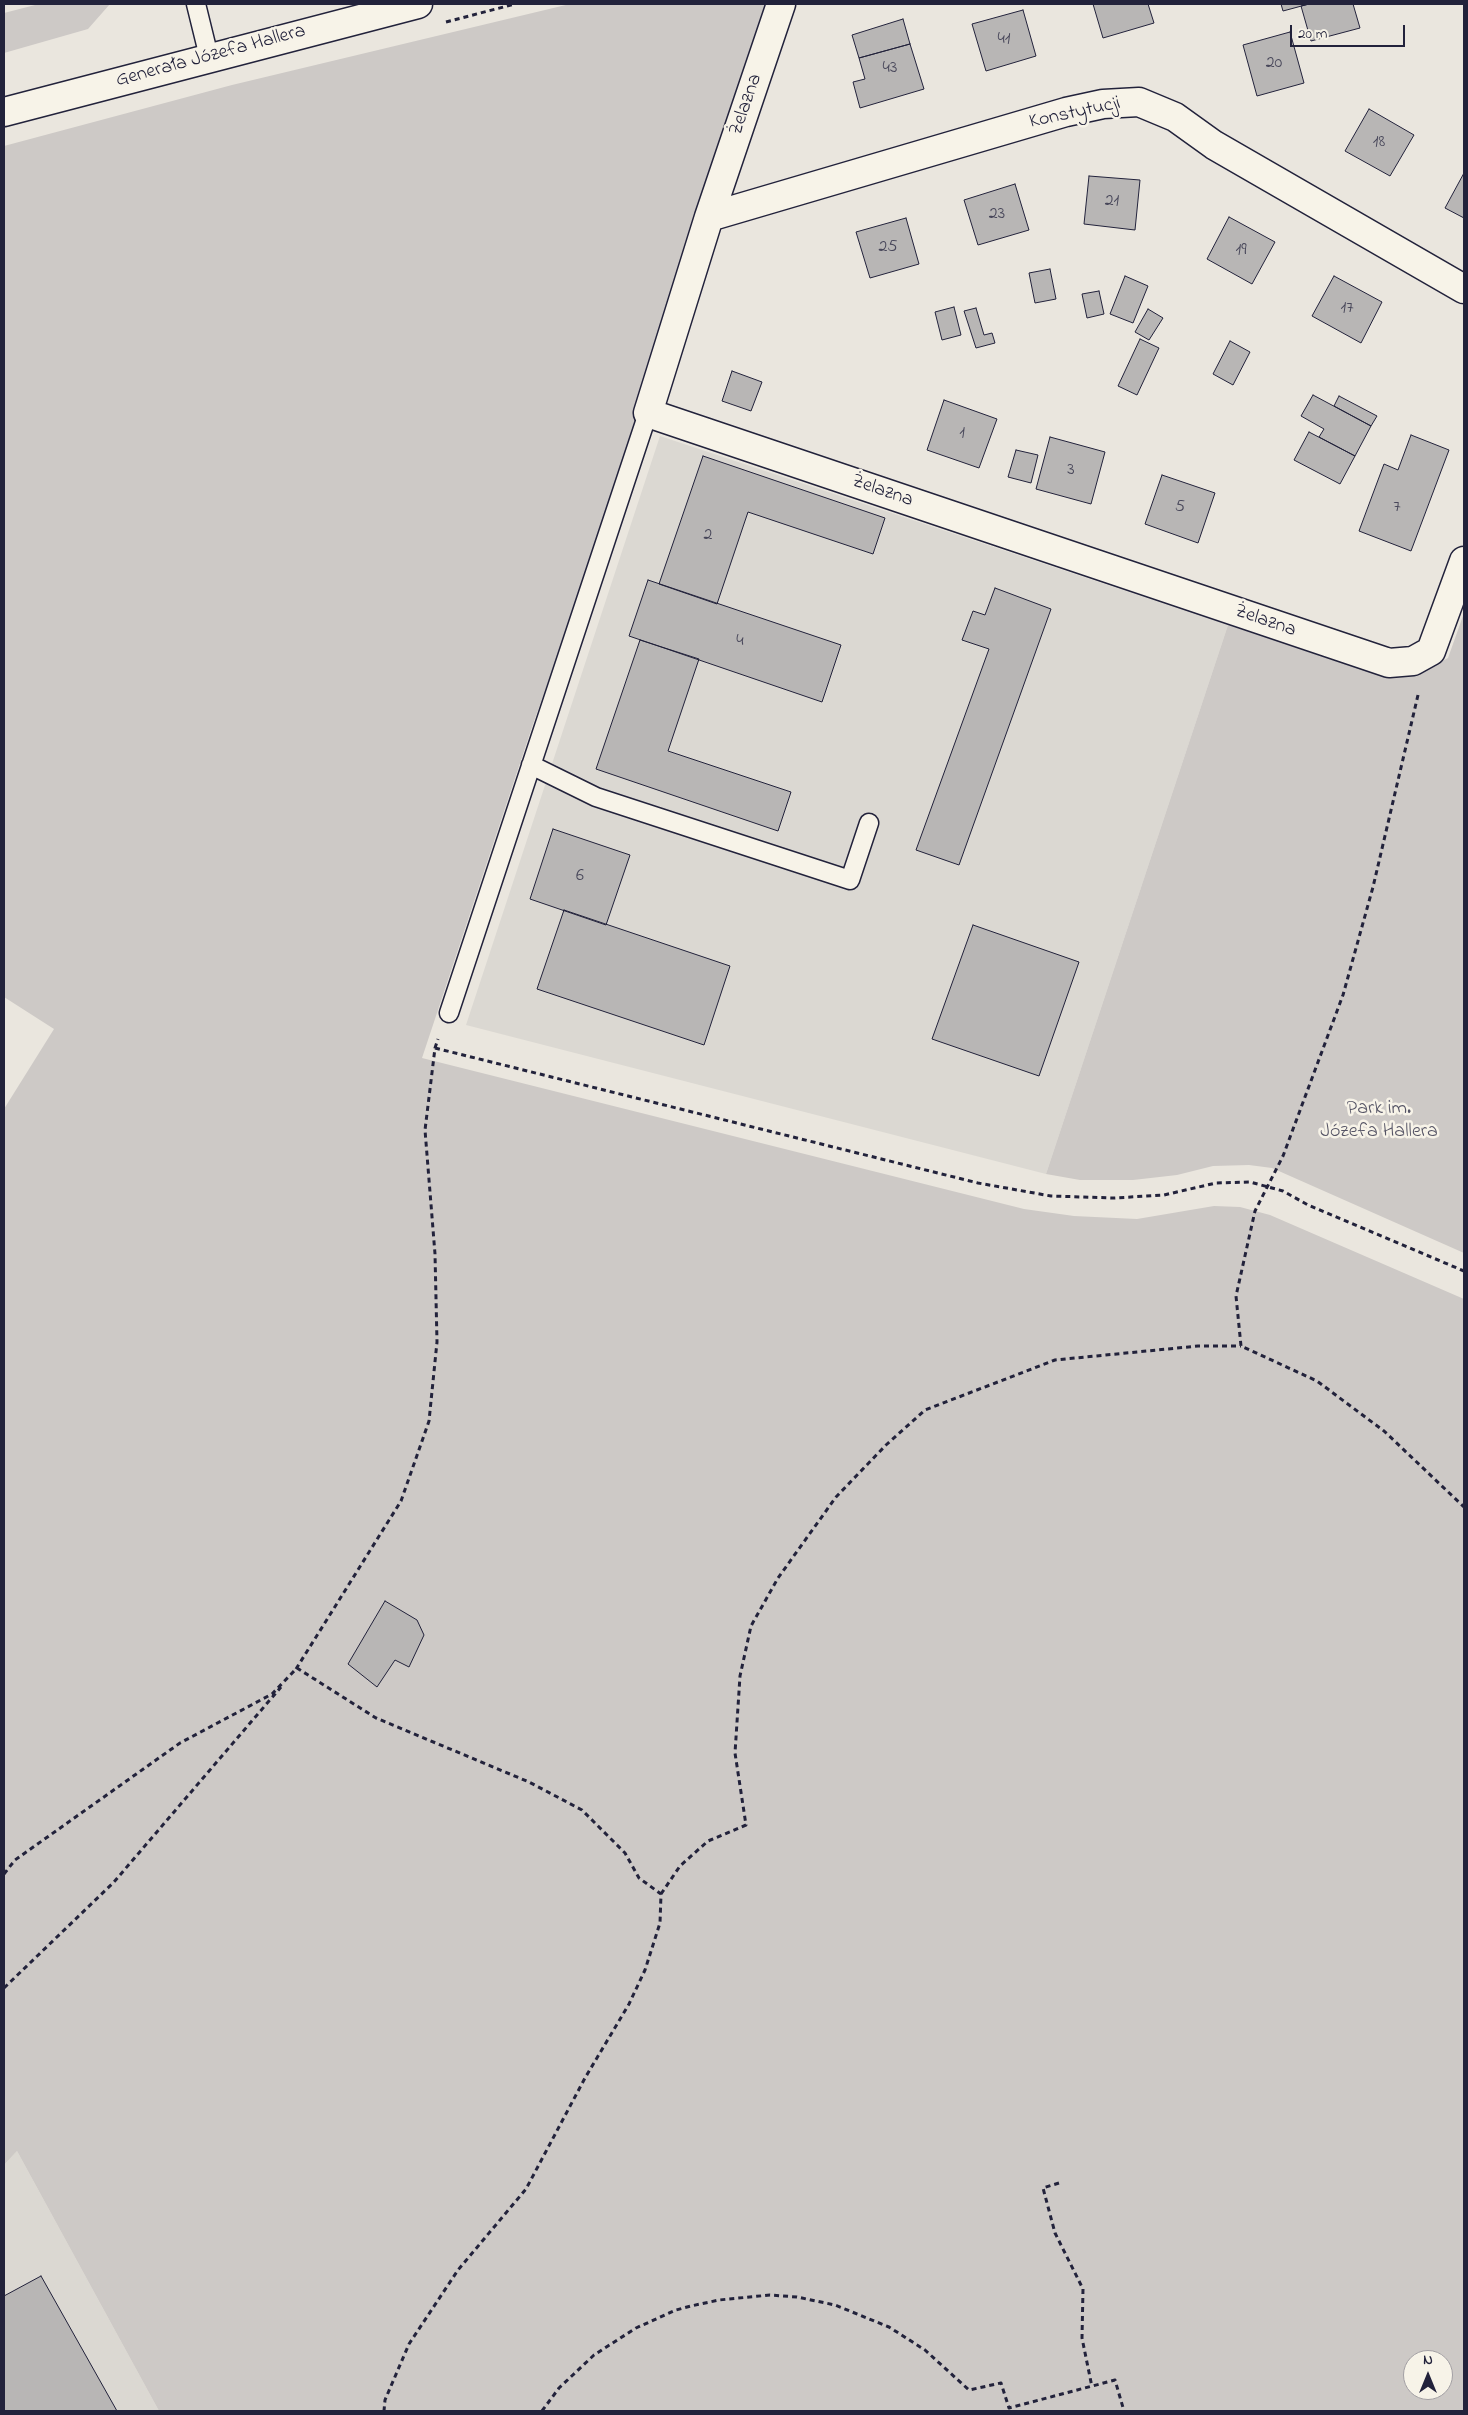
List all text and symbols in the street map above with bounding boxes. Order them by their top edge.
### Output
scale bar [1293,15,1408,47]
street label: Generała Józefa Hallera [114,20,308,94]
text: 20 m [1298,23,1327,45]
house number: 41 [997,29,1011,51]
house number: 20 [1266,53,1282,75]
house number: 43 [883,58,897,80]
street label: Żelazna [725,71,769,139]
street label: Konstytucji [1027,93,1123,135]
house number: 18 [1373,132,1385,154]
house number: 21 [1105,191,1119,213]
house number: 23 [989,204,1005,226]
house number: 25 [878,237,898,259]
house number: 19 [1235,240,1247,262]
house number: 17 [1340,298,1354,320]
house number: 1 [959,423,965,445]
house number: 3 [1067,460,1075,482]
street label: Żelazna [848,470,916,514]
house number: 5 [1175,497,1185,519]
house number: 7 [1393,497,1401,519]
house number: 2 [704,525,712,547]
street label: Żelazna [1231,600,1299,644]
house number: 4 [736,631,744,653]
house number: 6 [576,866,584,888]
park label: Park im. Józefa Hallera [1320,1098,1438,1145]
north arrow [1403,2350,1453,2400]
text: N [1423,2350,1433,2371]

